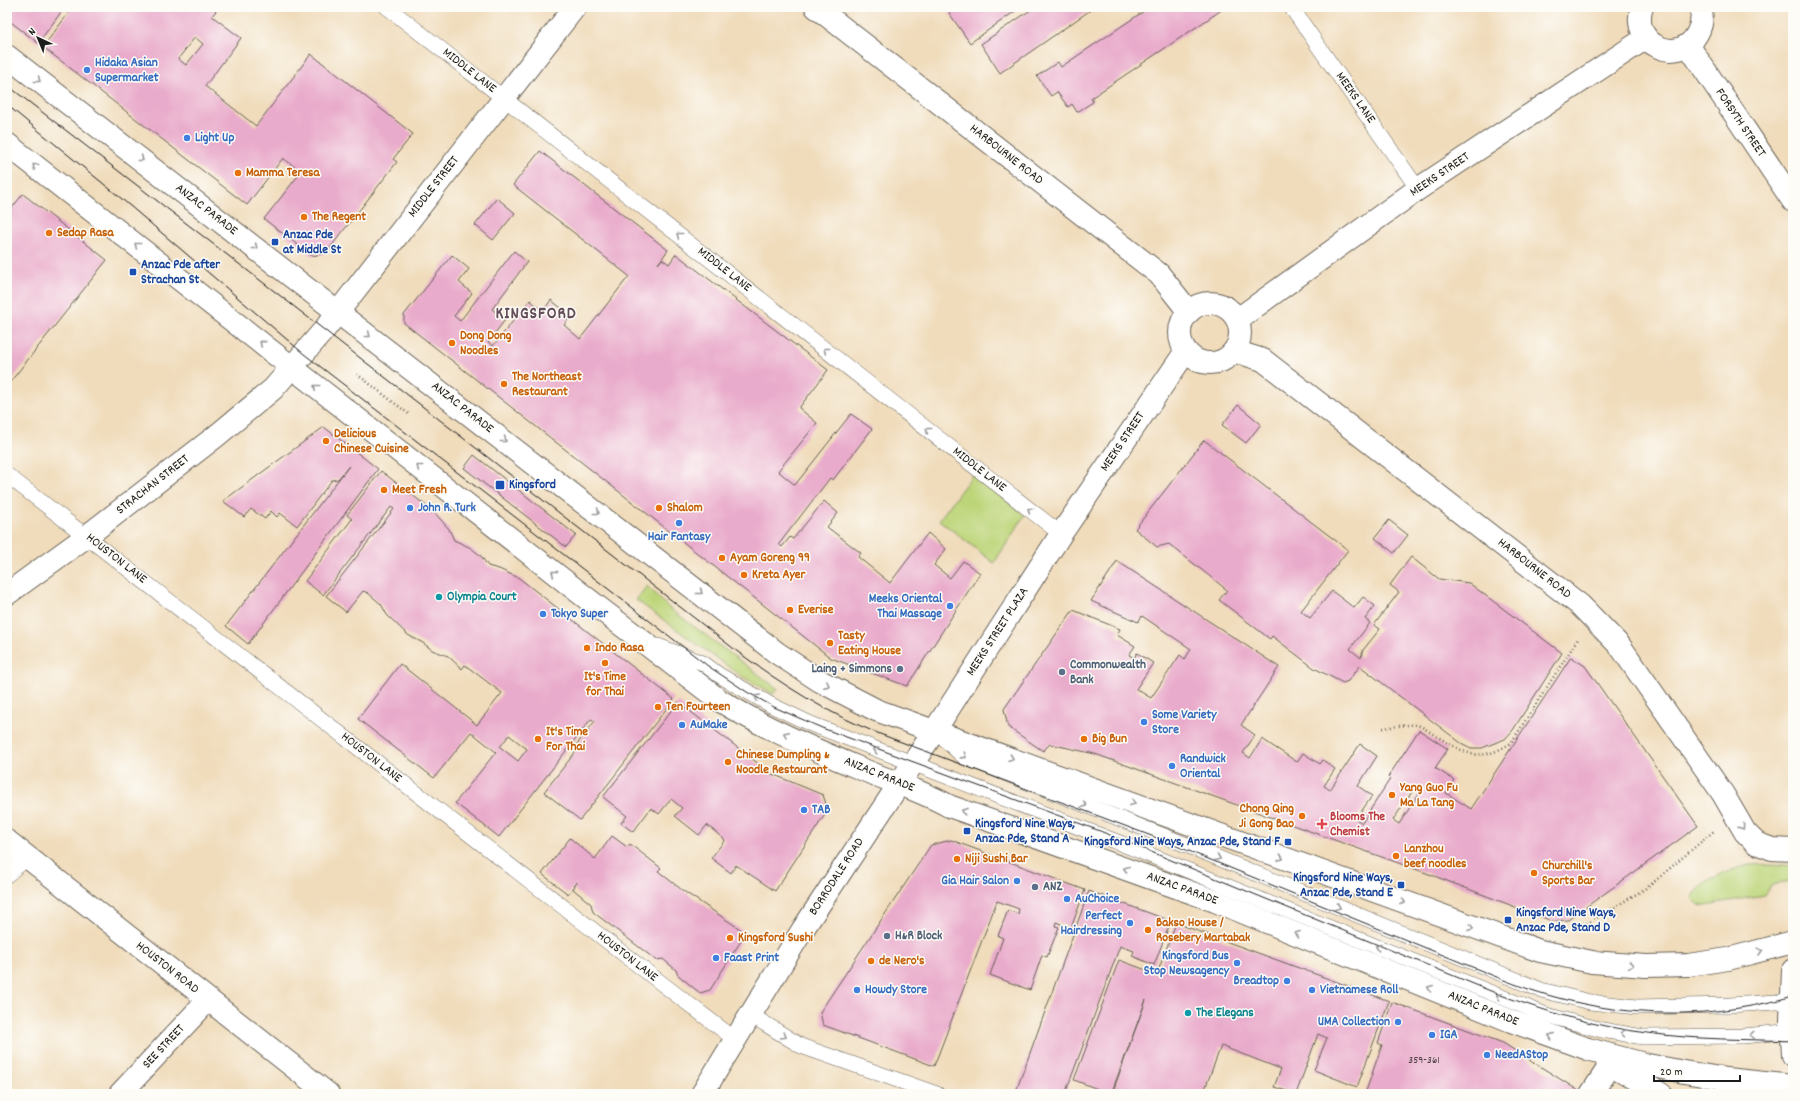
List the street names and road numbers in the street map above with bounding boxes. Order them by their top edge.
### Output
street label: MIDDLE LANE [438,44,500,98]
street label: MEEKS LANE [1330,68,1380,128]
street label: FORSYTH STREET [1710,85,1770,161]
street label: HARBOURNE ROAD [965,120,1047,190]
street label: MEEKS STREET [1406,148,1474,202]
street label: MIDDLE STREET [404,152,464,222]
street label: ANZAC PARADE [171,179,241,241]
street label: MIDDLE LANE [693,243,755,297]
street label: ANZAC PARADE [427,377,497,439]
street label: MEEKS STREET [1096,408,1150,476]
street label: MIDDLE LANE [948,443,1010,497]
street label: STRACHAN STREET [112,450,194,520]
street label: HOUSTON LANE [81,529,151,589]
street label: HARBOURNE ROAD [1493,534,1575,604]
street label: MEEKS STREET PLAZA [962,584,1034,680]
street label: HOUSTON LANE [336,728,406,788]
street label: ANZAC PARADE [841,752,917,798]
street label: BORRODALE ROAD [805,834,869,920]
street label: ANZAC PARADE [1144,867,1220,911]
street label: HOUSTON LANE [592,927,662,987]
street label: HOUSTON ROAD [131,937,203,999]
street label: ANZAC PARADE [1445,986,1521,1032]
street label: SEE STREET [138,1020,190,1074]

